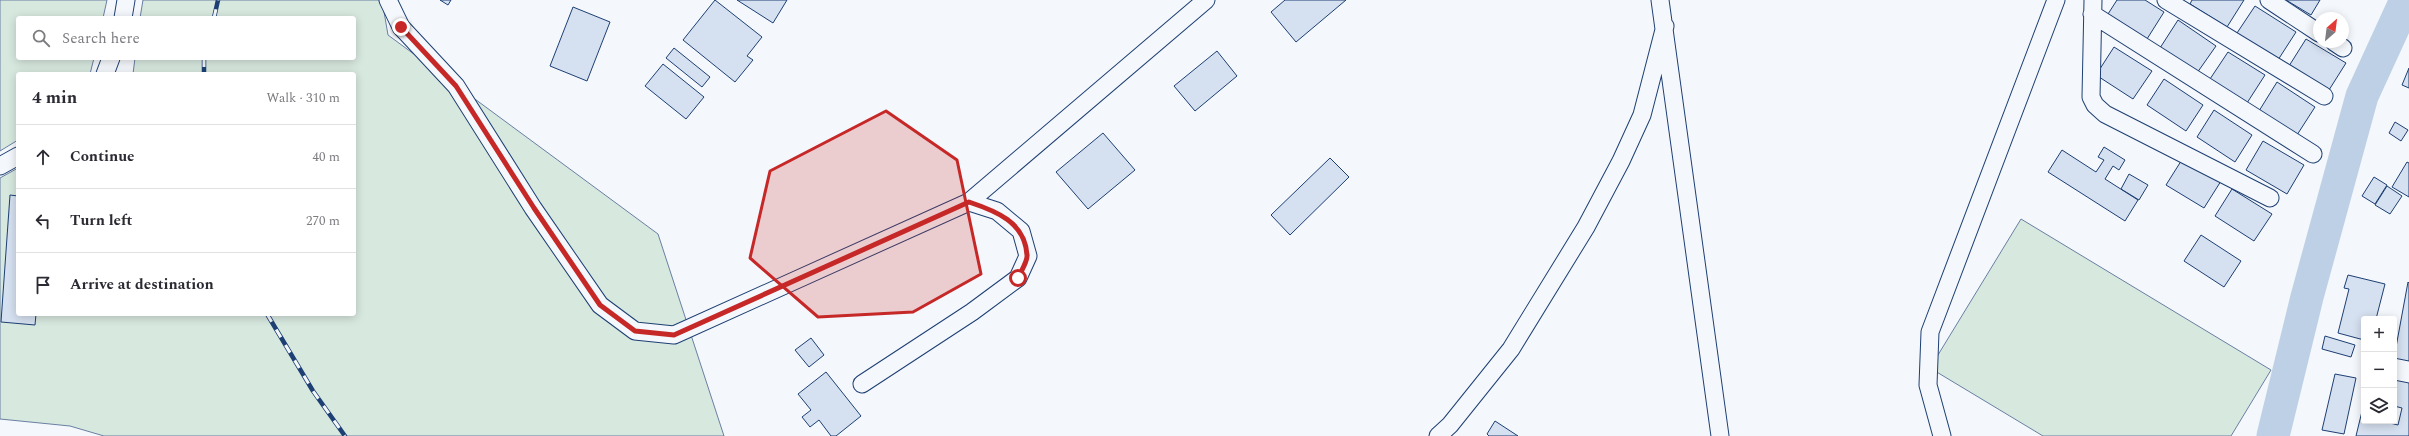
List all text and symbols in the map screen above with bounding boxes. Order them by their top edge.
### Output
north arrow [2313,12,2349,48]
search box [16,16,356,60]
route end [392,18,410,36]
icon: search [30,27,52,49]
text: Search here [62,27,140,50]
text: 4 min [32,85,77,111]
text: Walk · 310 m [266,88,340,108]
text: Continue [70,145,135,168]
icon: ahead [32,146,54,168]
text: 40 m [313,147,340,167]
text: Turn left [70,209,132,232]
icon: left [32,210,54,232]
text: 270 m [306,211,340,231]
route start [1009,269,1027,287]
text: Arrive at destination [70,273,214,296]
icon: arrive [32,274,54,296]
map controls [2361,316,2397,424]
button: + [2361,316,2397,352]
button: − [2361,352,2397,388]
button: layers [2361,388,2397,424]

